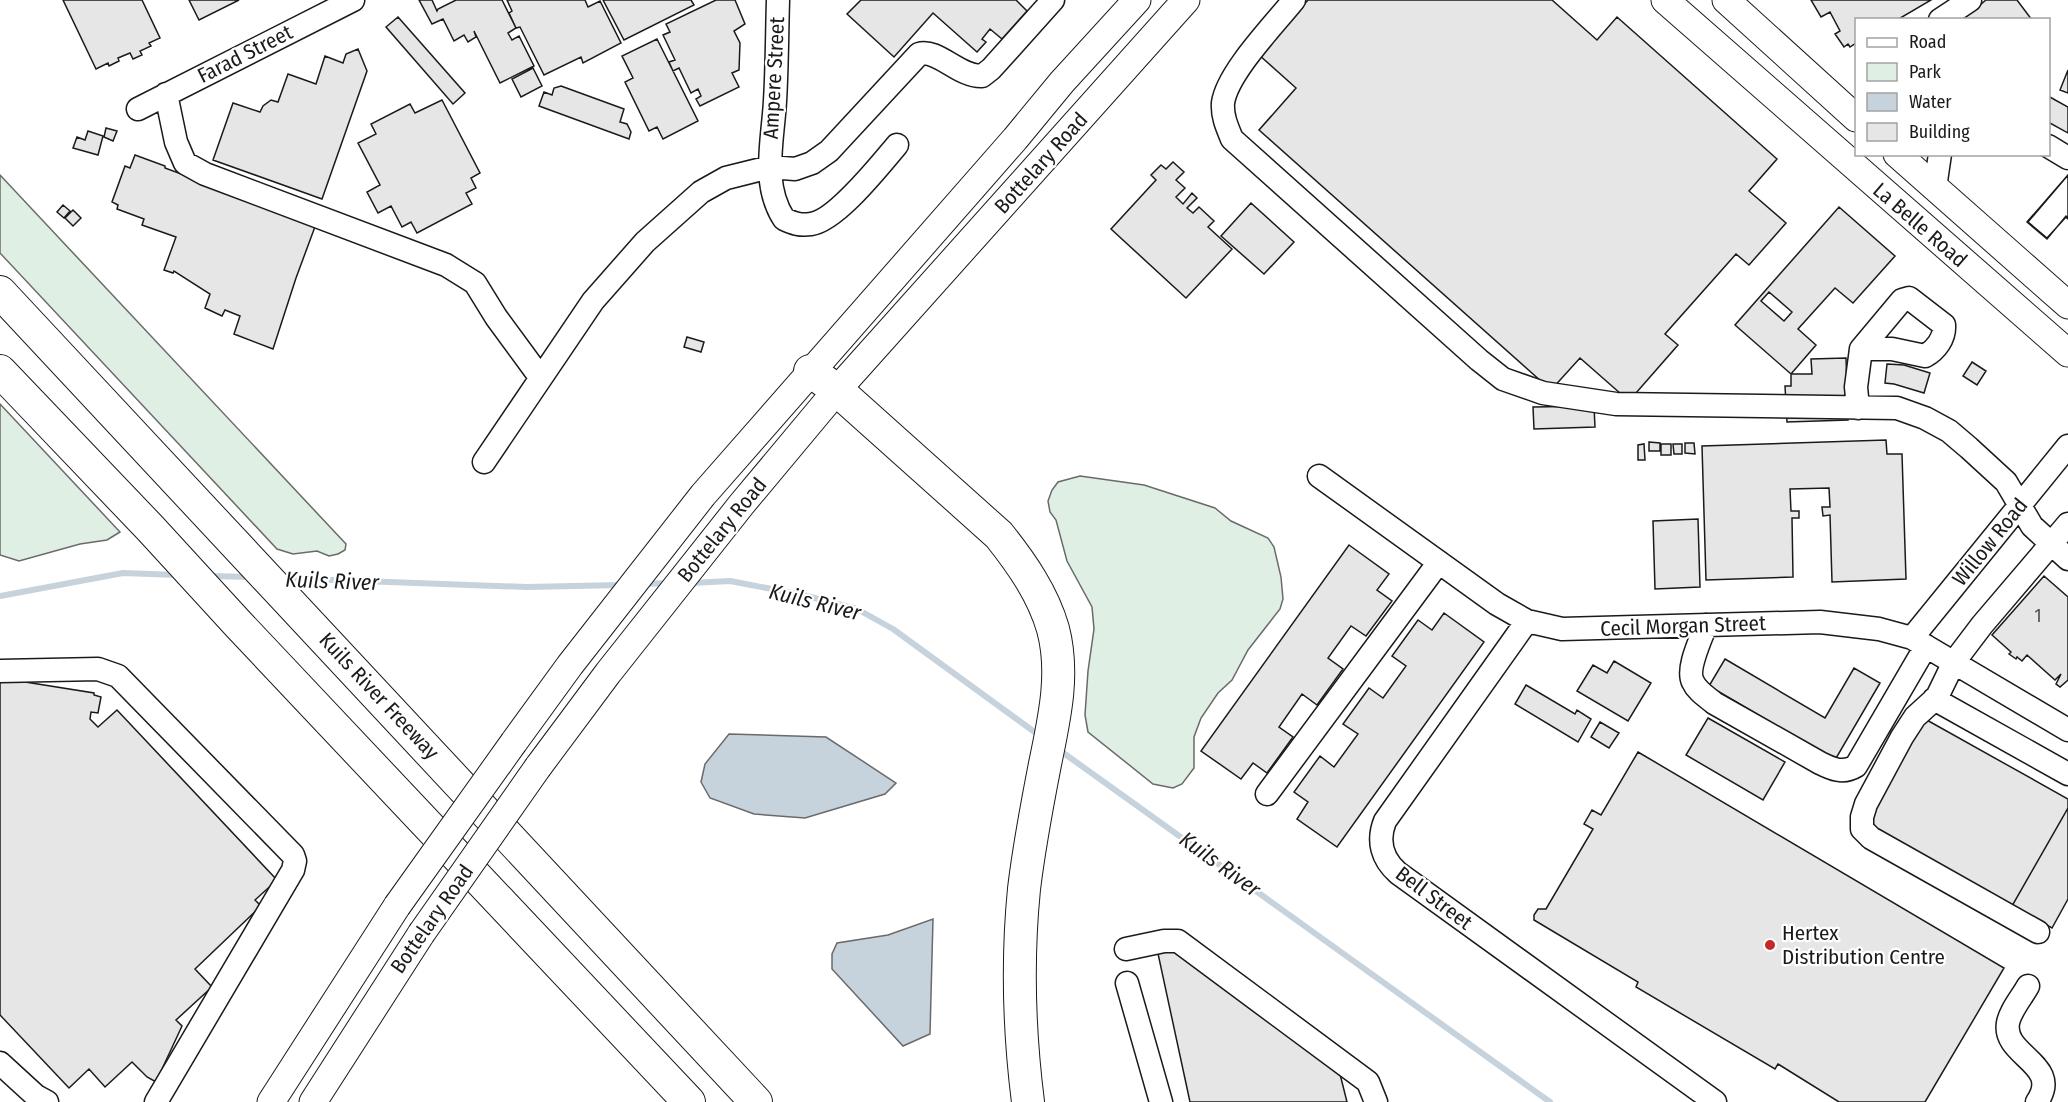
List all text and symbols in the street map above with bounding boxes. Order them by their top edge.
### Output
street label: Ampere Street [758,16,790,140]
legend [1855,18,2050,156]
street label: Farad Street [193,19,297,89]
text: Road [1909,31,1946,53]
text: Park [1909,61,1942,83]
text: Water [1909,91,1952,113]
street label: Bottelary Road [989,107,1093,219]
text: Building [1909,121,1970,143]
street label: La Belle Road [1868,177,1972,273]
street label: Bottelary Road [672,472,772,588]
street label: Willow Road [1947,493,2033,591]
water label: Kuils River [285,566,381,596]
water label: Kuils River [766,578,865,627]
house number: 1 [2034,605,2042,627]
street label: Cecil Morgan Street [1600,610,1766,642]
street label: Kuils River Freeway [314,627,445,765]
water label: Kuils River [1174,826,1267,903]
street label: Bottelary Road [385,859,479,979]
street label: Bell Street [1390,861,1478,935]
place label: Hertex Distribution Centre [1782,920,1945,970]
marker: Hertex Distribution Centre [1763,938,1777,952]

